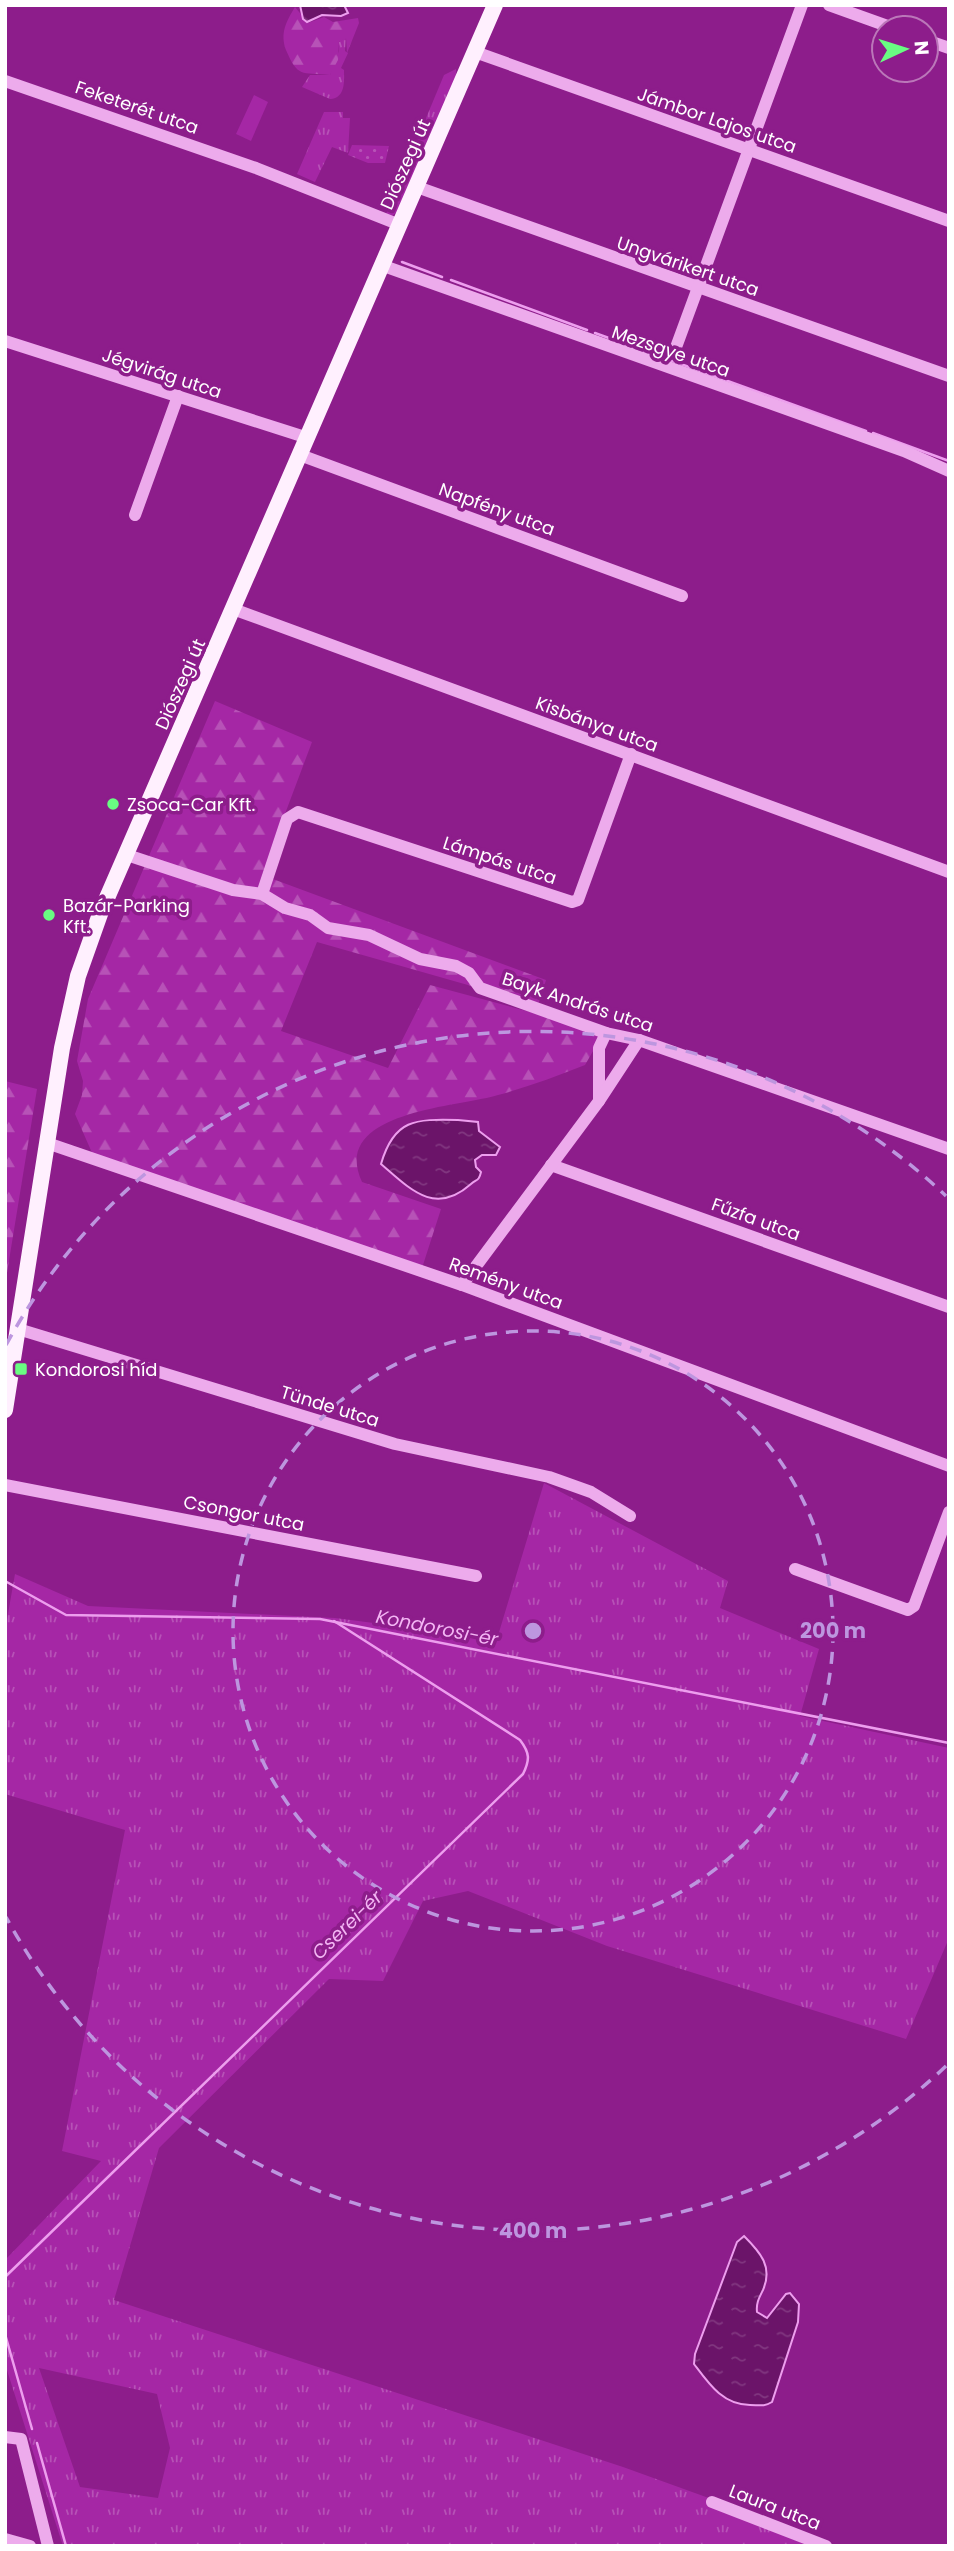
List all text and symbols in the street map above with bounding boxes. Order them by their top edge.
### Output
north arrow [870,14,940,84]
text: N [907,40,935,56]
street label: Feketerét utca [72,74,202,140]
street label: Jámbor Lajos utca [634,81,800,159]
street label: Diószegi út [374,115,436,213]
street label: Ungvárikert utca [614,230,762,302]
street label: Mezsgye utca [608,319,734,383]
street label: Jégvirág utca [99,342,225,404]
street label: Napfény utca [436,476,558,542]
street label: Diószegi út [149,635,211,733]
street label: Kisbánya utca [532,690,662,758]
place label: Zsoca-Car Kft. [127,792,255,817]
marker: Zsoca-Car Kft. [105,796,121,812]
street label: Lámpás utca [440,830,560,890]
place label: Bazár-Parking Kft. [63,893,190,939]
marker: Bazár-Parking Kft. [41,907,57,923]
street label: Bayk András utca [499,966,657,1038]
street label: Fűzfa utca [708,1191,804,1247]
street label: Remény utca [446,1251,566,1315]
place label: Kondorosi híd [35,1357,158,1382]
marker: Kondorosi híd [13,1361,29,1377]
street label: Tünde utca [278,1379,382,1433]
street label: Csongor utca [181,1489,307,1537]
water label: Kondorosi-ér [374,1603,501,1653]
text: 200 m [800,1616,866,1645]
centre of rings [521,1619,545,1643]
water label: Cserei-ér [306,1884,389,1966]
text: 400 m [499,2216,567,2245]
street label: Laura utca [726,2478,824,2536]

